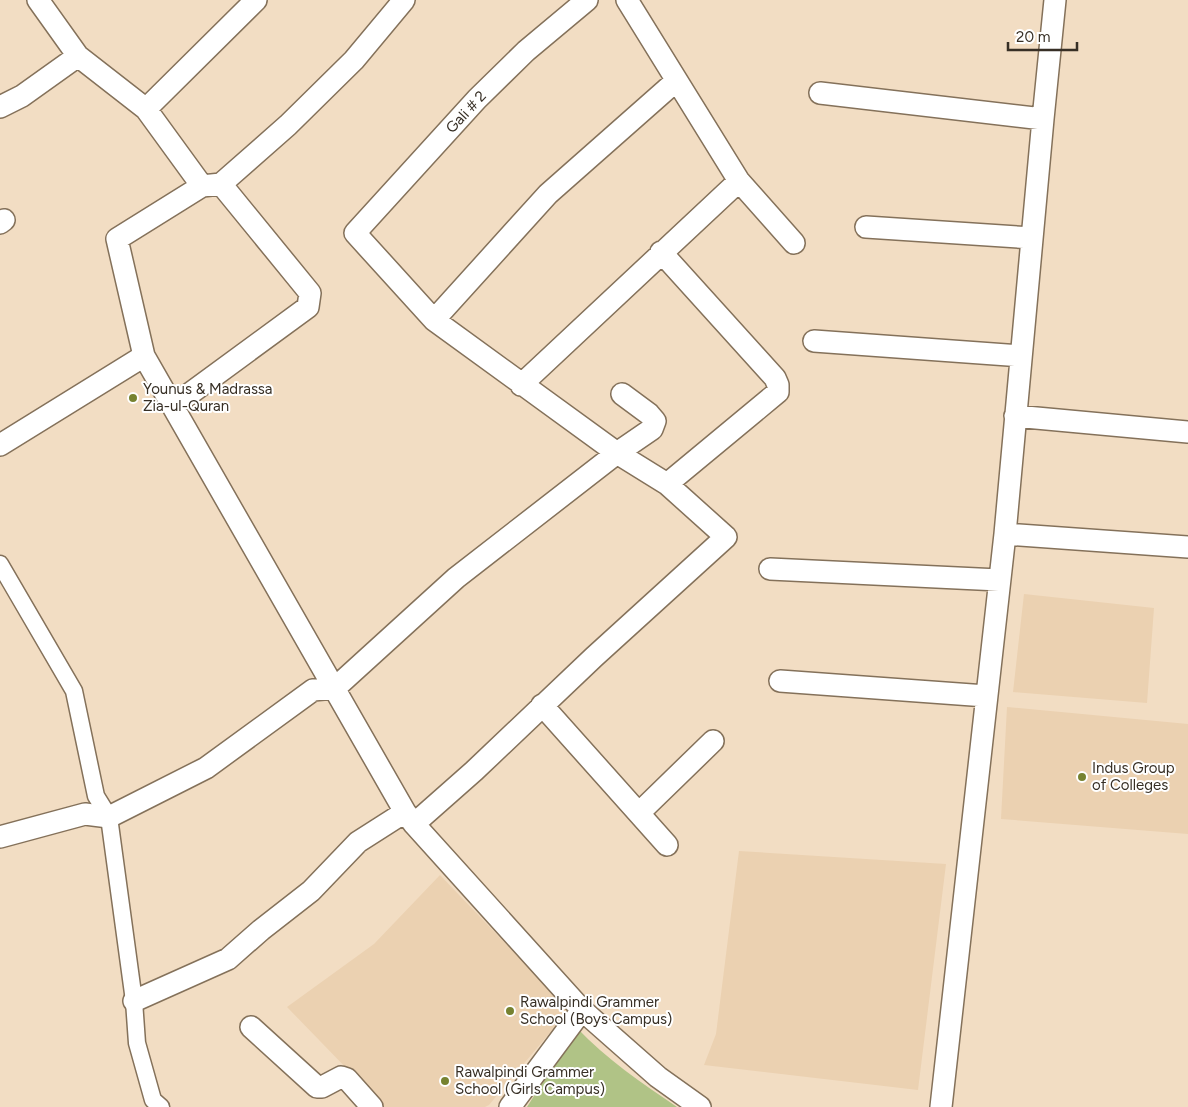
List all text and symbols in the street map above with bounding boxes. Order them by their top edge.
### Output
scale bar [1008,20,1077,52]
text: 20 m [1016,28,1050,46]
street label: Gali # 2 [442,87,490,137]
place label: Younus & Madrassa Zia-ul-Quran [143,380,273,415]
marker: Younus & Madrassa Zia-ul-Quran [127,392,139,404]
place label: Indus Group of Colleges [1092,759,1175,794]
marker: Indus Group of Colleges [1076,771,1088,783]
place label: Rawalpindi Grammer School (Boys Campus) [520,993,672,1028]
marker: Rawalpindi Grammer School (Boys Campus) [504,1005,516,1017]
place label: Rawalpindi Grammer School (Girls Campus) [455,1063,605,1098]
marker: Rawalpindi Grammer School (Girls Campus) [439,1075,451,1087]

